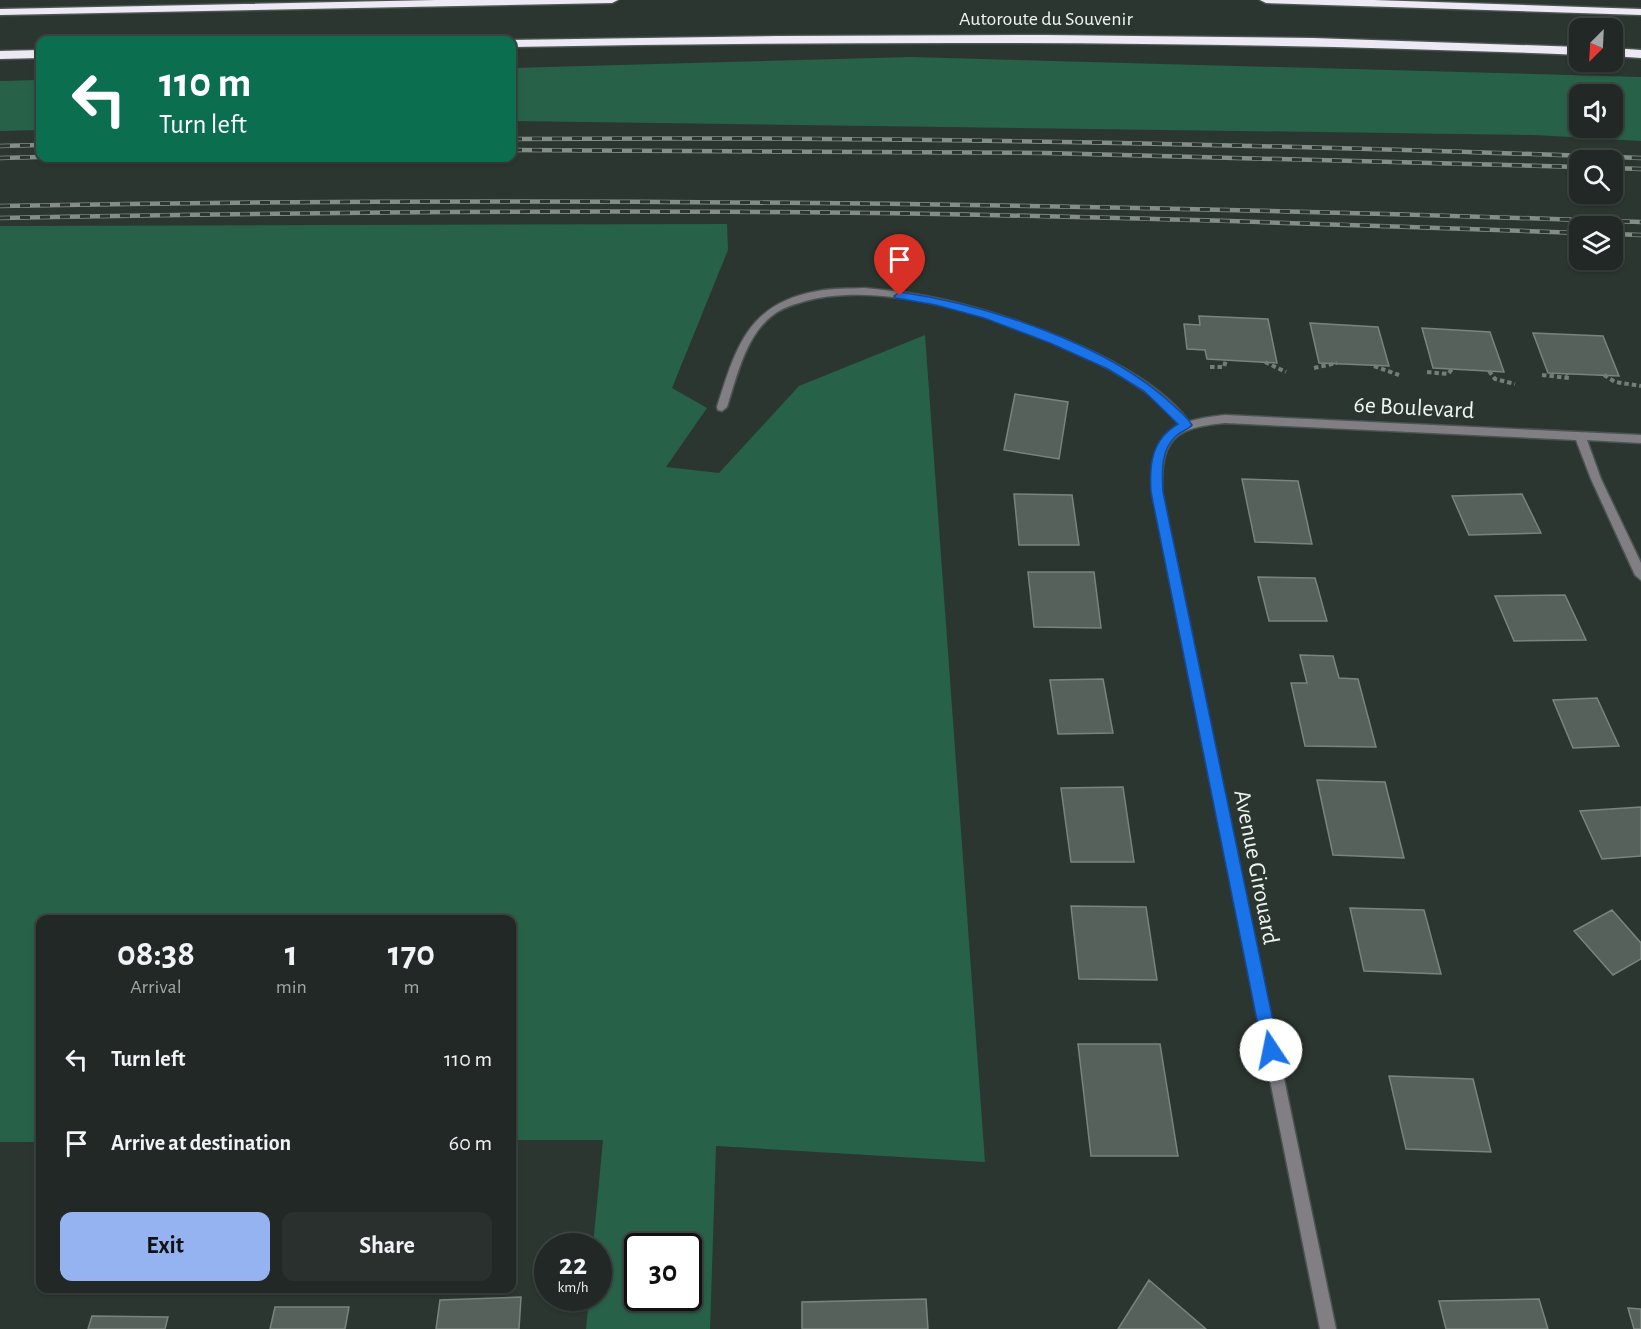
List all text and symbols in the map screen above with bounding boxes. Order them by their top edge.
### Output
street label: Autoroute du Souvenir [959,9,1133,29]
north arrow [1569,18,1623,72]
map controls [1569,18,1623,270]
icon: left [60,60,138,138]
text: 110 m [159,62,251,104]
button: sound [1569,84,1623,138]
text: Turn left [159,111,247,138]
button: search [1569,150,1623,204]
button: layers [1569,216,1623,270]
pin [874,234,925,296]
icon: arrive [883,243,916,276]
street label: 6e Boulevard [1353,393,1475,423]
street label: Avenue Girouard [1229,788,1283,946]
text: 08:38 [117,936,195,972]
text: 1 [285,936,298,972]
text: 170 [388,936,435,972]
text: Arrival [130,977,182,997]
text: min [276,977,307,997]
text: m [403,977,419,997]
position arrow [1239,1018,1303,1082]
icon: left [60,1043,93,1076]
text: Turn left [111,1048,185,1070]
text: 110 m [444,1048,492,1070]
icon: arrive [60,1127,93,1160]
text: Arrive at destination [111,1132,291,1154]
text: 60 m [449,1132,492,1154]
button: Exit [60,1212,270,1281]
button: Share [282,1212,492,1281]
speed limit sign: 30 [624,1233,702,1311]
text: 22 [559,1250,587,1280]
text: km/h [558,1280,588,1295]

